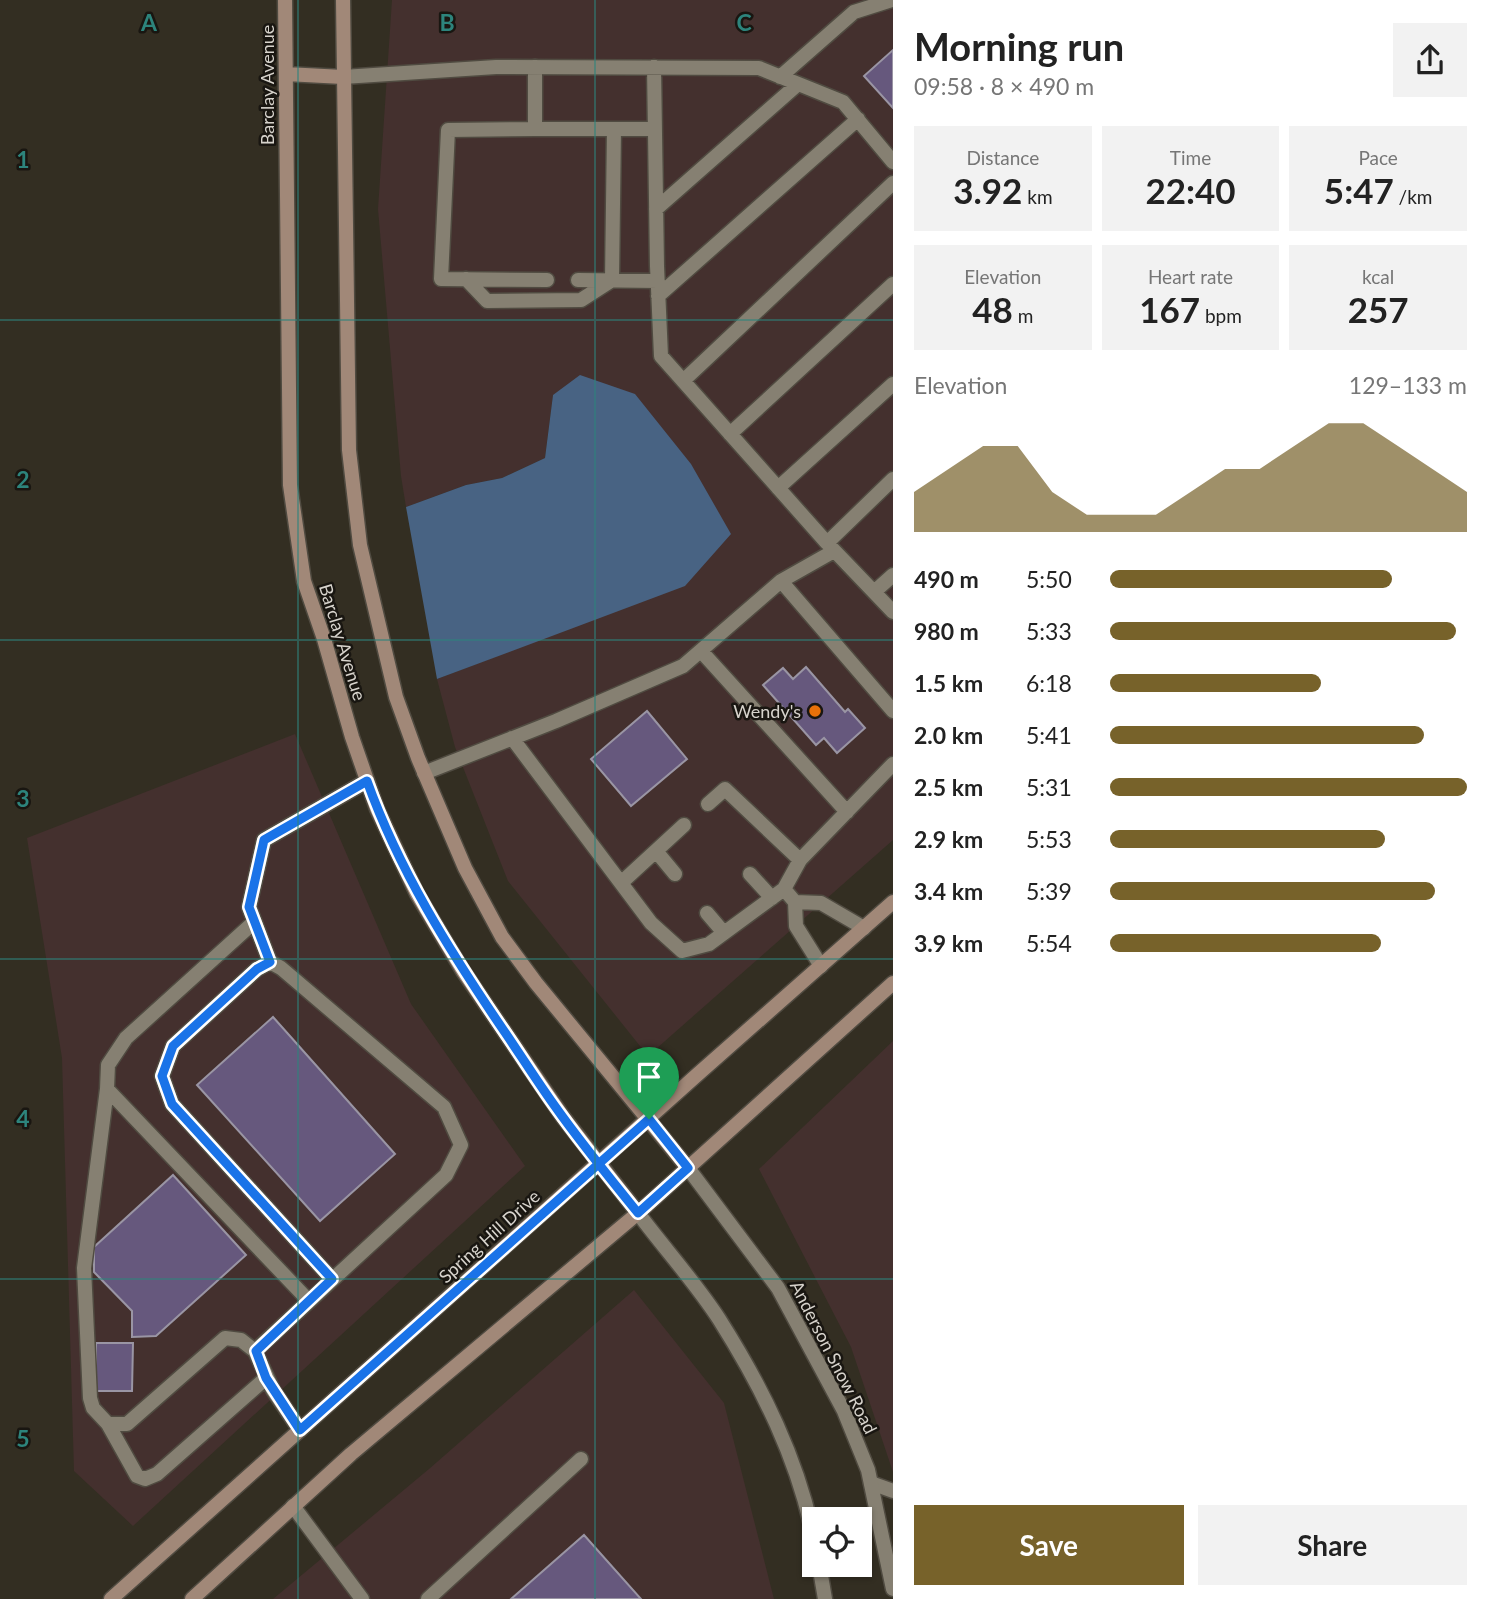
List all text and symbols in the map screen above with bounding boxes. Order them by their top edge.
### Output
text: A [140,8,158,36]
text: B [439,8,455,36]
text: C [736,8,752,36]
text: Morning run [914,23,1124,69]
button: share [1393,23,1467,97]
street label: Barclay Avenue [256,25,278,145]
text: 09:58 · 8 × 490 m [914,72,1094,100]
text: 1 [16,145,30,173]
text: Distance [966,146,1039,169]
text: Time [1170,146,1211,169]
text: Pace [1358,146,1398,169]
text: 3.92 [953,169,1022,211]
text: 22:40 [1145,169,1236,211]
text: 5:47 [1324,169,1394,211]
text: km [1022,185,1053,208]
text: /km [1394,185,1432,208]
text: Elevation [964,265,1041,288]
text: Heart rate [1148,265,1233,288]
text: kcal [1362,265,1394,288]
text: 48 [972,288,1013,330]
text: 167 [1139,288,1200,330]
text: 257 [1348,288,1409,330]
text: m [1013,304,1033,327]
text: bpm [1200,304,1242,327]
text: Elevation [914,371,1007,399]
text: 129–133 m [1349,371,1467,399]
text: 2 [16,465,30,493]
text: 490 m [914,565,979,593]
text: 5:50 [1026,565,1072,593]
street label: Barclay Avenue [315,581,371,703]
text: 980 m [914,617,979,645]
text: 5:33 [1026,617,1072,645]
text: 1.5 km [914,669,983,697]
text: 6:18 [1026,669,1072,697]
place label: Wendy's [733,700,801,722]
marker: Wendy's [807,703,823,719]
text: 2.0 km [914,721,983,749]
text: 5:41 [1026,721,1072,749]
text: 2.5 km [914,773,983,801]
text: 5:31 [1026,773,1072,801]
text: 3 [16,784,30,812]
text: 2.9 km [914,825,983,853]
text: 5:53 [1026,825,1072,853]
text: 3.4 km [914,877,983,905]
text: 5:39 [1026,877,1072,905]
text: 3.9 km [914,929,983,957]
text: 5:54 [1026,929,1072,957]
pin [619,1047,679,1119]
icon: arrive [630,1058,668,1096]
text: 4 [16,1104,30,1132]
street label: Spring Hill Drive [434,1185,544,1287]
street label: Anderson Snow Road [786,1277,882,1437]
text: 5 [16,1424,30,1452]
button: Save [914,1505,1184,1585]
button: Share [1198,1505,1467,1585]
map controls [802,1507,872,1577]
button: locate [802,1507,872,1577]

